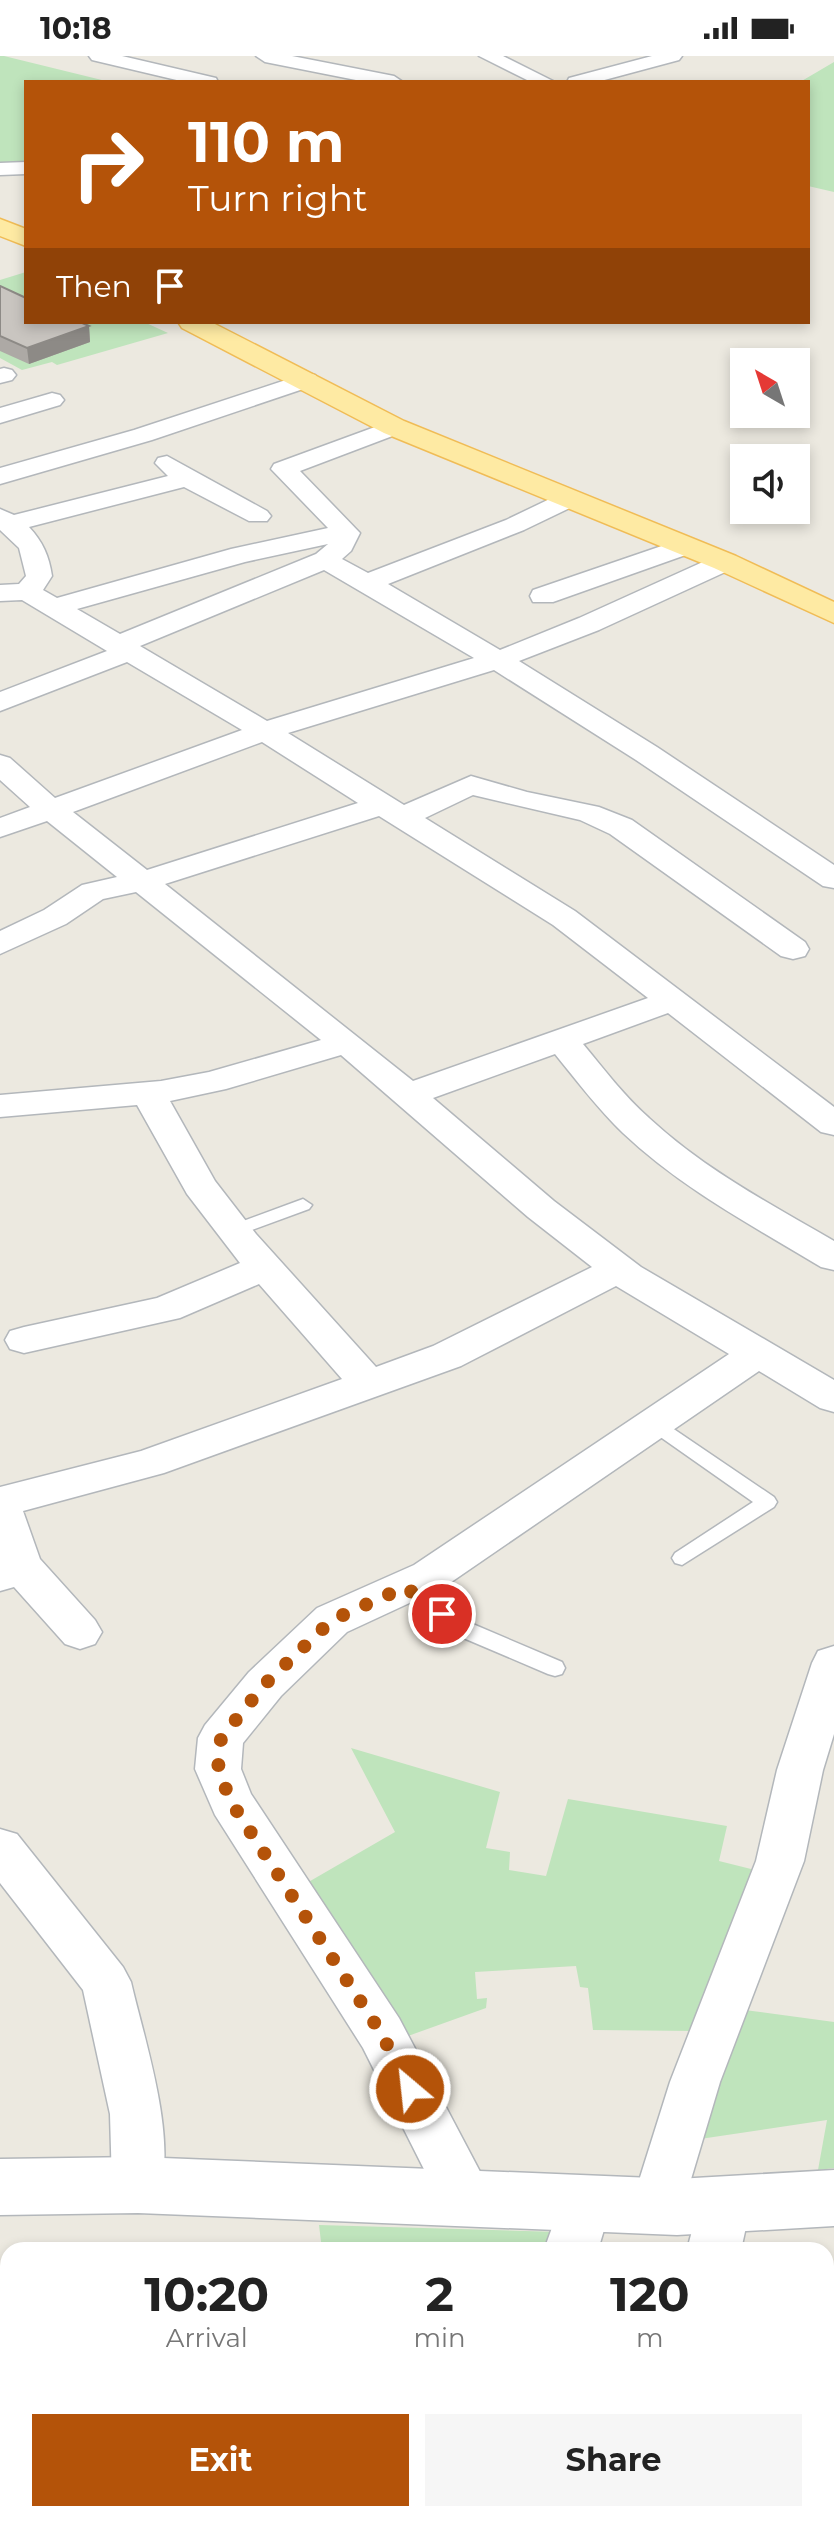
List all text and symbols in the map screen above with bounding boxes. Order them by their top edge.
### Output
text: 10:18 [40,10,112,47]
text: 110 m [188,108,345,176]
icon: right [56,112,160,216]
text: Turn right [188,176,368,220]
icon: arrive [148,264,192,308]
text: Then [56,268,132,305]
north arrow [730,348,810,428]
map controls [730,348,810,524]
button: sound [730,444,810,524]
pin [408,1580,476,1648]
icon: arrive [420,1592,464,1636]
position arrow [368,2047,452,2131]
text: 10:20 [144,2265,269,2323]
text: 2 [425,2265,454,2323]
text: 120 [610,2265,690,2323]
text: Arrival [166,2322,248,2354]
text: min [414,2322,466,2354]
text: m [636,2322,664,2354]
button: Exit [32,2414,409,2506]
button: Share [425,2414,802,2506]

